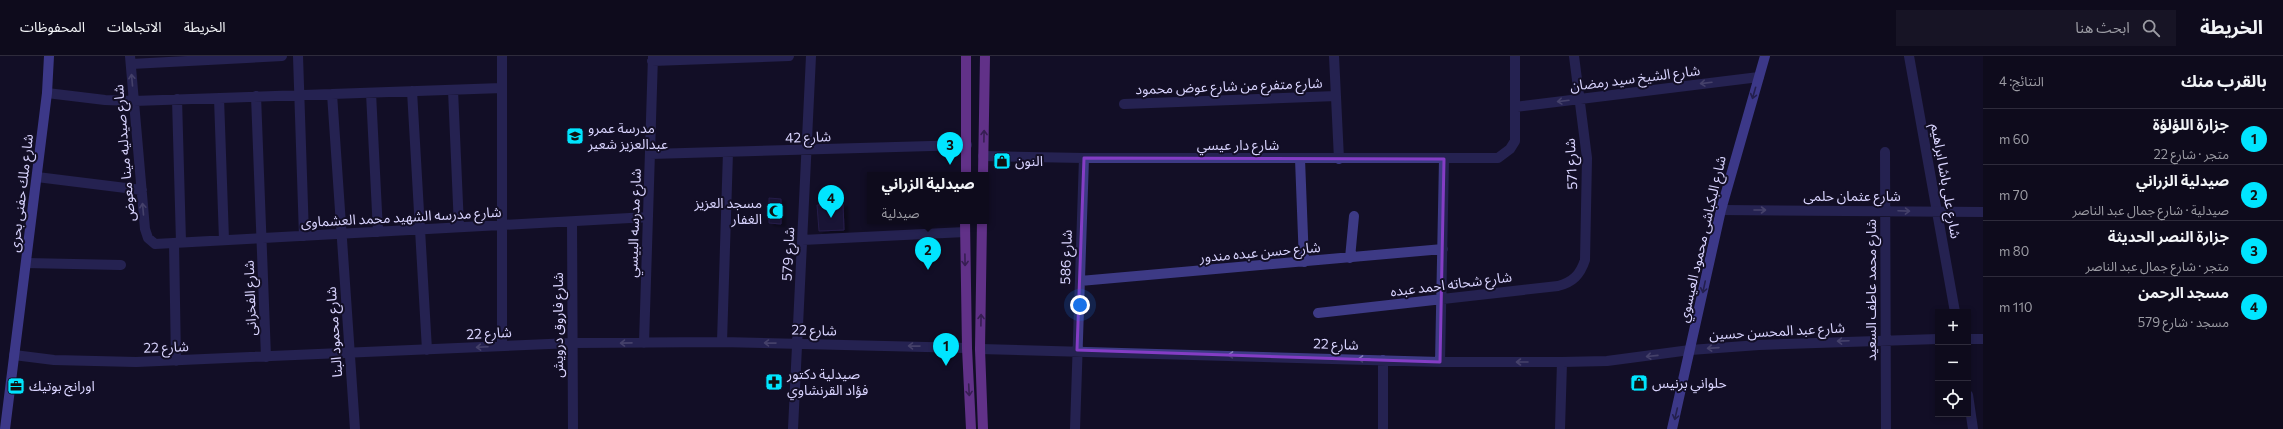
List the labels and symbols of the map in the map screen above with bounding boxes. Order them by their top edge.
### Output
street label: شارع الشيخ سيد رمضان [1569,61,1701,97]
one-way arrow [129,74,136,87]
street label: شارع متفرع من شارع عوض محمود [1135,74,1323,100]
one-way arrow [1700,80,1713,87]
street label: شارع صيدليه مينا معوض [109,84,141,222]
one-way arrow [1750,87,1757,100]
one-way arrow [1557,97,1570,105]
place label: مدرسة عمرو عبدالعزيز شعير [587,119,668,153]
street label: شارع على باشا ابراهيم [1925,122,1965,240]
school or university icon: مدرسة عمرو عبدالعزيز شعير [565,126,585,146]
street label: شارع 42 [785,127,831,149]
one-way arrow [980,130,988,143]
pin: 3 [937,132,963,165]
street label: شارع ملك حفنى بحرى [5,133,39,253]
street label: شارع دار عيسي [1197,136,1279,156]
street label: شارع 571 [1561,138,1583,190]
shop icon: النون [992,151,1012,171]
place label: النون [1015,152,1043,170]
street label: شارع البكباشى محمود العيسوي [1674,154,1732,325]
street label: شارع مدرسه البيسي [623,168,647,278]
pin: 4 [818,185,844,218]
street label: شارع عثمان حلمى [1803,187,1901,207]
place label: مسجد العزيز الغفار [694,194,762,228]
mosque icon: مسجد العزيز الغفار [765,201,785,221]
one-way arrow [140,203,147,216]
street label: شارع مدرسه الشهيد محمد العشماوى [300,203,502,233]
one-way arrow [1753,206,1766,214]
one-way arrow [1897,207,1910,214]
street label: شارع محمد عاطف السعيد [1862,219,1882,361]
street label: شارع 579 [778,227,800,281]
street label: شارع 586 [1056,229,1078,285]
pin: 2 [915,237,941,270]
street label: شارع حسن عبده مندور [1198,238,1322,268]
one-way arrow [961,253,969,266]
street label: شارع الفخرانى [240,260,262,336]
street label: شارع شحاته احمد عبده [1389,268,1513,302]
street label: شارع فاروق درويش [549,272,569,378]
one-way arrow [1700,280,1708,293]
street label: شارع محمود البنا [322,286,348,378]
your location [1070,295,1090,315]
one-way arrow [977,314,984,327]
street label: شارع عبد المحسن حسين [1708,318,1846,346]
street label: شارع 22 [791,321,837,341]
street label: شارع 22 [466,323,512,345]
pin: 1 [933,333,959,366]
street label: شارع 22 [1313,334,1359,356]
street label: شارع 22 [143,337,189,359]
one-way arrow [1837,337,1850,344]
one-way arrow [620,339,633,347]
one-way arrow [764,339,777,347]
one-way arrow [908,343,921,350]
one-way arrow [476,344,489,351]
one-way arrow [1707,344,1720,352]
one-way arrow [1228,351,1241,359]
one-way arrow [1646,352,1659,360]
one-way arrow [1358,356,1371,363]
one-way arrow [1516,358,1529,366]
place label: صيدلية دكتور فؤاد القرنشاوي [786,365,868,401]
pharmacy icon: صيدلية دكتور فؤاد القرنشاوي [764,372,784,392]
shop icon: حلواني برنيس [1629,373,1649,393]
place label: حلواني برنيس [1652,374,1727,394]
office icon: اورانج بوتيك [6,376,26,396]
place label: اورانج بوتيك [29,377,95,397]
one-way arrow [966,383,973,396]
one-way arrow [1671,407,1679,420]

